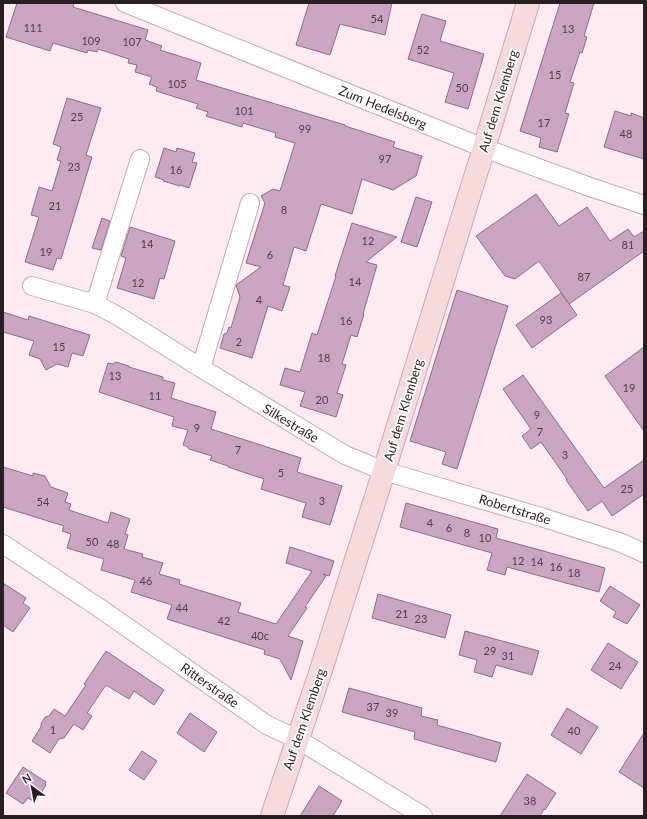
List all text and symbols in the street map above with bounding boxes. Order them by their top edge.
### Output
house number: 54 [371,12,384,25]
house number: 111 [23,21,43,34]
house number: 13 [562,22,574,35]
house number: 109 [81,34,101,47]
house number: 107 [122,35,142,48]
house number: 52 [417,43,429,56]
street label: Auf dem Klemberg [475,48,521,154]
house number: 15 [549,68,561,81]
house number: 105 [167,77,187,90]
house number: 50 [456,81,469,94]
street label: Zum Hedelsberg [337,82,430,132]
house number: 101 [234,104,254,117]
house number: 25 [71,110,83,123]
house number: 17 [538,116,550,129]
house number: 99 [299,122,311,135]
house number: 48 [620,127,632,140]
house number: 97 [379,152,391,165]
house number: 23 [68,160,80,173]
house number: 16 [170,163,182,176]
house number: 21 [49,199,61,212]
house number: 8 [281,203,287,216]
house number: 12 [362,234,374,247]
house number: 14 [141,237,154,250]
house number: 81 [622,238,634,251]
house number: 19 [40,245,52,258]
house number: 6 [267,248,273,261]
house number: 87 [578,270,590,283]
house number: 14 [349,275,362,288]
house number: 12 [132,276,144,289]
house number: 4 [256,293,263,306]
house number: 93 [540,313,552,326]
house number: 16 [340,314,352,327]
house number: 2 [236,335,242,348]
house number: 15 [53,340,65,353]
house number: 18 [318,351,330,364]
street label: Auf dem Klemberg [380,357,426,463]
house number: 13 [109,369,121,382]
house number: 19 [623,381,635,394]
house number: 11 [149,389,161,402]
house number: 20 [316,393,329,406]
street label: Silkestraße [260,400,322,446]
house number: 9 [534,408,540,421]
house number: 9 [194,421,200,434]
house number: 7 [537,425,543,438]
house number: 7 [235,443,241,456]
house number: 3 [562,448,568,461]
house number: 5 [278,466,284,479]
house number: 25 [621,482,633,495]
street label: Robertstraße [477,490,553,528]
house number: 3 [319,494,325,507]
house number: 54 [37,495,50,508]
house number: 4 [427,516,434,529]
house number: 6 [446,521,452,534]
house number: 8 [464,526,470,539]
house number: 10 [479,531,492,544]
house number: 50 [86,535,99,548]
house number: 48 [107,537,119,550]
house number: 12 [512,554,524,567]
house number: 14 [531,555,544,568]
house number: 16 [550,560,562,573]
house number: 18 [568,566,580,579]
house number: 46 [140,574,152,587]
house number: 44 [176,601,189,614]
house number: 21 [396,607,408,620]
house number: 23 [415,612,427,625]
house number: 42 [218,614,230,627]
house number: 40c [251,629,269,642]
house number: 29 [484,644,496,657]
house number: 31 [502,649,514,662]
street label: Ritterstraße [178,659,242,711]
house number: 24 [609,659,622,672]
street label: Auf dem Klemberg [279,666,329,772]
house number: 37 [367,700,379,713]
house number: 39 [386,706,398,719]
house number: 1 [50,723,56,736]
house number: 40 [568,724,581,737]
north arrow [12,767,52,807]
text: N [19,770,33,786]
house number: 38 [524,794,536,807]

